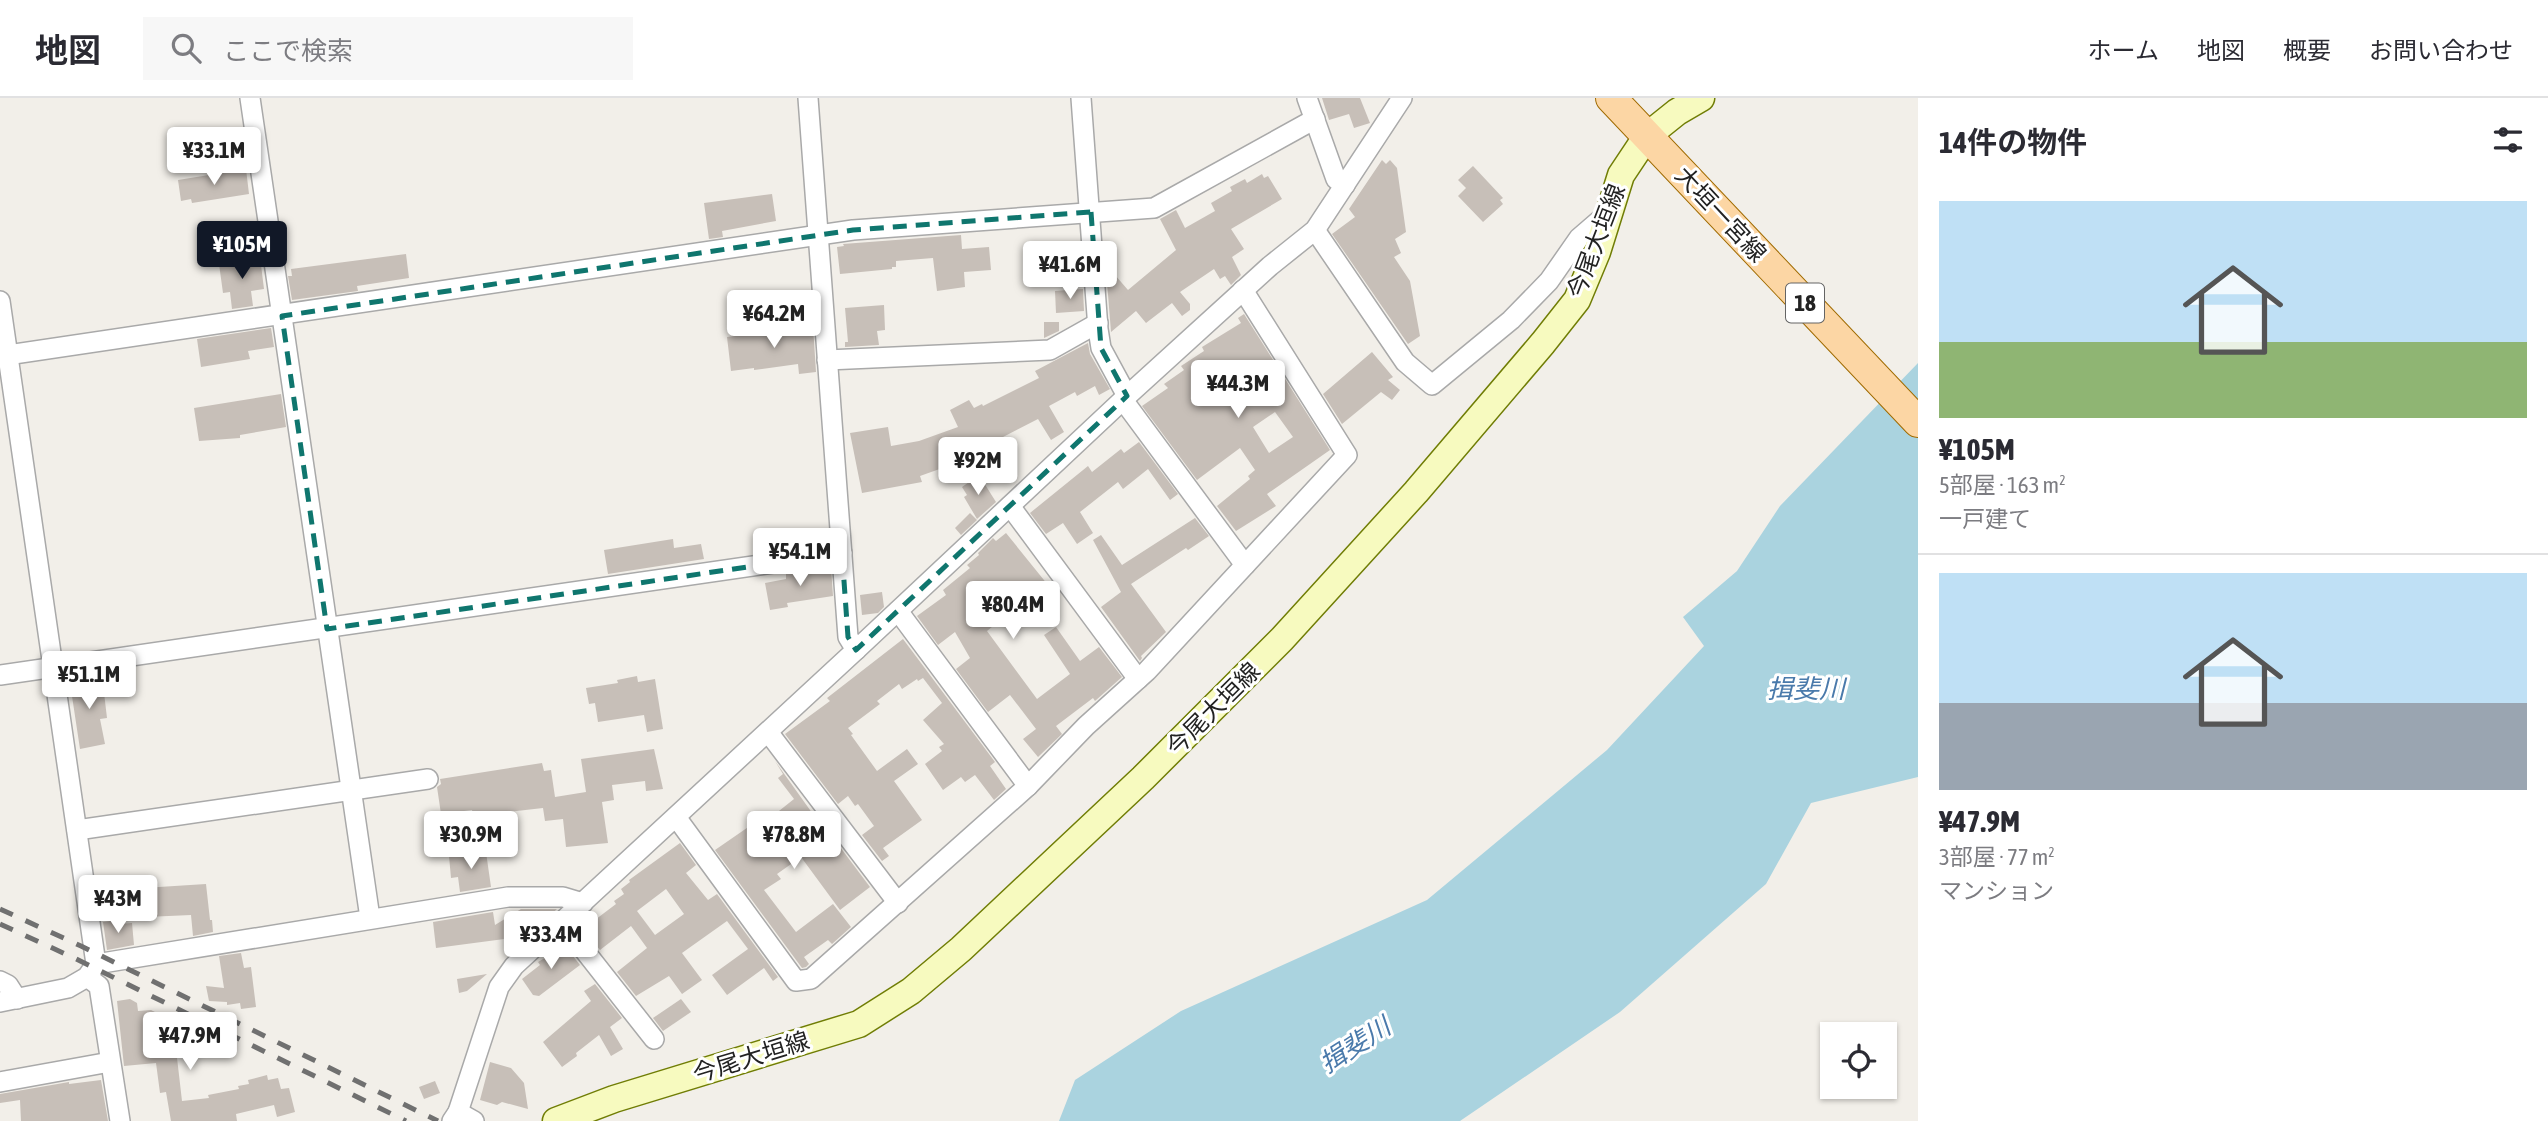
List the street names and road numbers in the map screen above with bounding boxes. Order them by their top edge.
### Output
street label: 大垣一宮線 [1670,161,1772,267]
street label: 今尾大垣線 [1562,180,1630,302]
road number: 18 [1786,284,1824,322]
street label: 今尾大垣線 [1161,657,1265,761]
street label: 今尾大垣線 [690,1027,812,1087]

